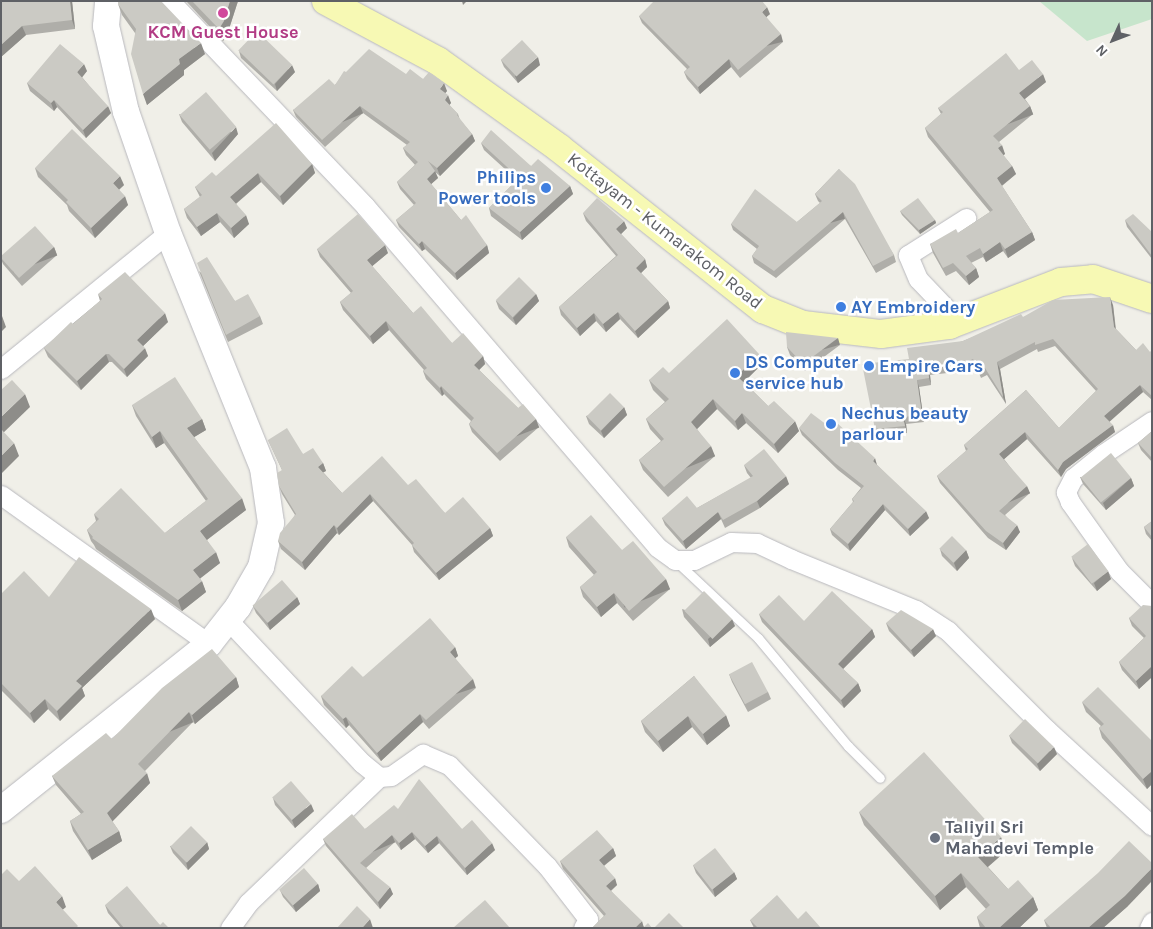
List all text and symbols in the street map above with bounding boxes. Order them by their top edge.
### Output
marker: KCM Guest House [217,7,229,19]
north arrow [1088,15,1138,65]
place label: KCM Guest House [148,21,298,43]
text: N [1092,41,1111,60]
street label: Kottayam - Kumarakom Road [563,148,767,314]
place label: Philips Power tools [438,167,536,210]
marker: Philips Power tools [540,182,552,194]
place label: AY Embroidery [851,296,975,318]
marker: AY Embroidery [835,301,847,313]
place label: DS Computer service hub [745,352,858,394]
place label: Empire Cars [879,355,983,377]
marker: Empire Cars [863,360,875,372]
marker: DS Computer service hub [729,367,741,379]
place label: Nechus beauty parlour [841,403,968,446]
marker: Nechus beauty parlour [825,418,837,430]
place label: Taliyil Sri Mahadevi Temple [945,817,1094,860]
marker: Taliyil Sri Mahadevi Temple [929,832,941,844]

